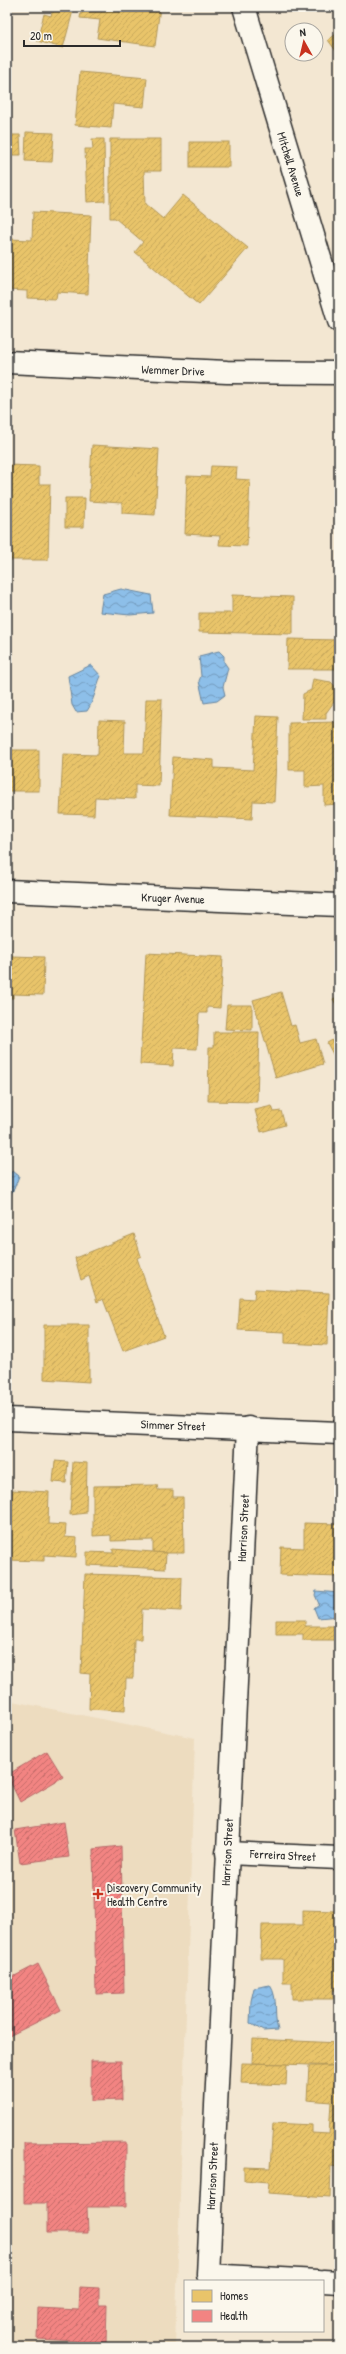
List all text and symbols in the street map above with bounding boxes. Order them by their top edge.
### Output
scale bar [24,22,120,48]
north arrow [284,22,324,62]
text: N [299,25,307,39]
text: 20 m [30,27,52,44]
street label: Mitchell Avenue [273,130,309,199]
street label: Wemmer Drive [141,360,205,380]
street label: Kruger Avenue [141,888,205,908]
street label: Simmer Street [140,1415,206,1435]
street label: Harrison Street [233,1493,253,1562]
street label: Harrison Street [217,1817,237,1886]
street label: Ferreira Street [249,1845,317,1865]
place label: Discovery Community Health Centre [107,1879,201,1910]
marker: Discovery Community Health Centre [92,1888,104,1900]
street label: Harrison Street [202,2141,222,2210]
legend [184,2280,324,2332]
text: Homes [220,2287,248,2304]
text: Health [220,2307,247,2324]

